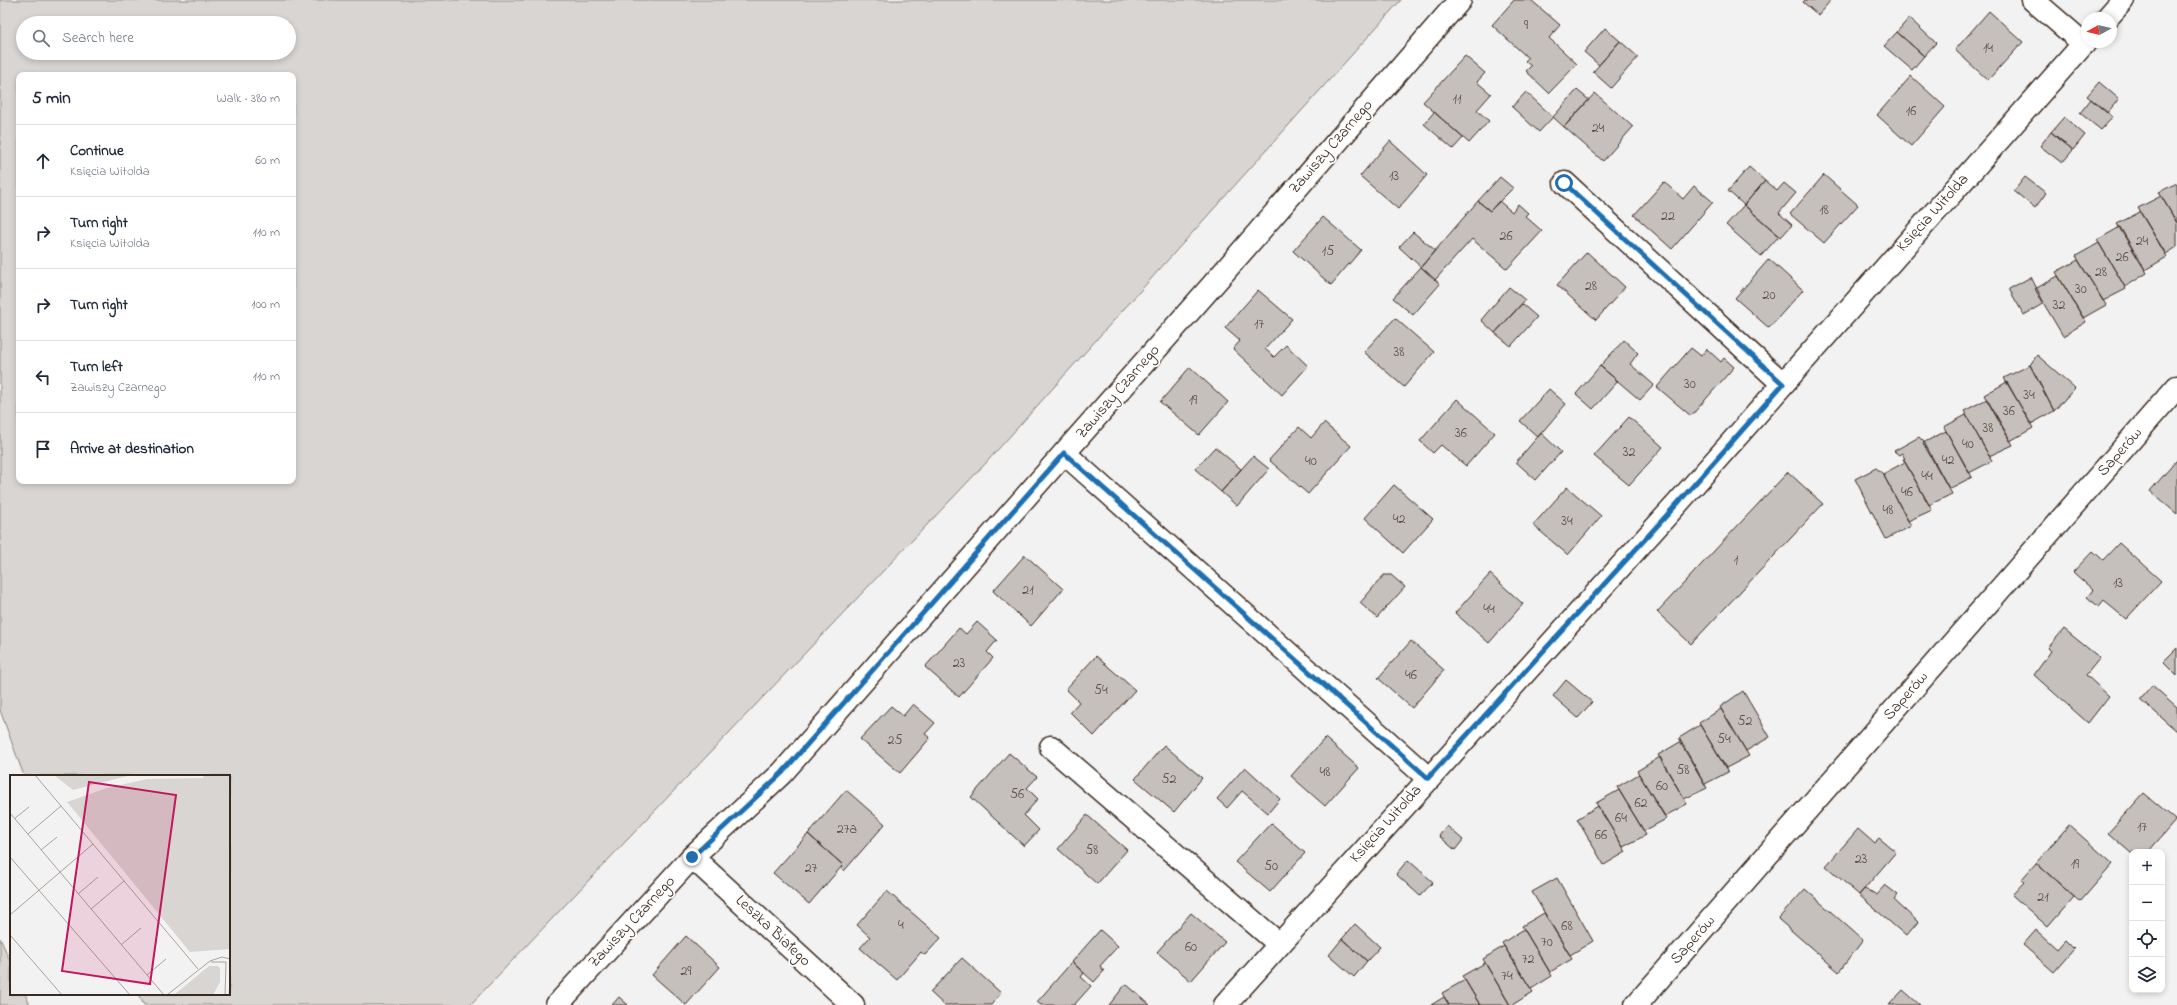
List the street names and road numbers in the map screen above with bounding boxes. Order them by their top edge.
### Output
street label: Zawiszy Czarnego [1283,94,1379,200]
street label: Księcia Witolda [1891,168,1975,258]
street label: Zawiszy Czarnego [1070,339,1166,445]
street label: Saperów [2092,422,2148,482]
street label: Saperów [1878,666,1934,726]
street label: Księcia Witolda [1344,779,1428,869]
street label: Zawiszy Czarnego [583,870,681,974]
street label: Leszka Białego [730,889,816,973]
street label: Saperów [1665,910,1721,970]

